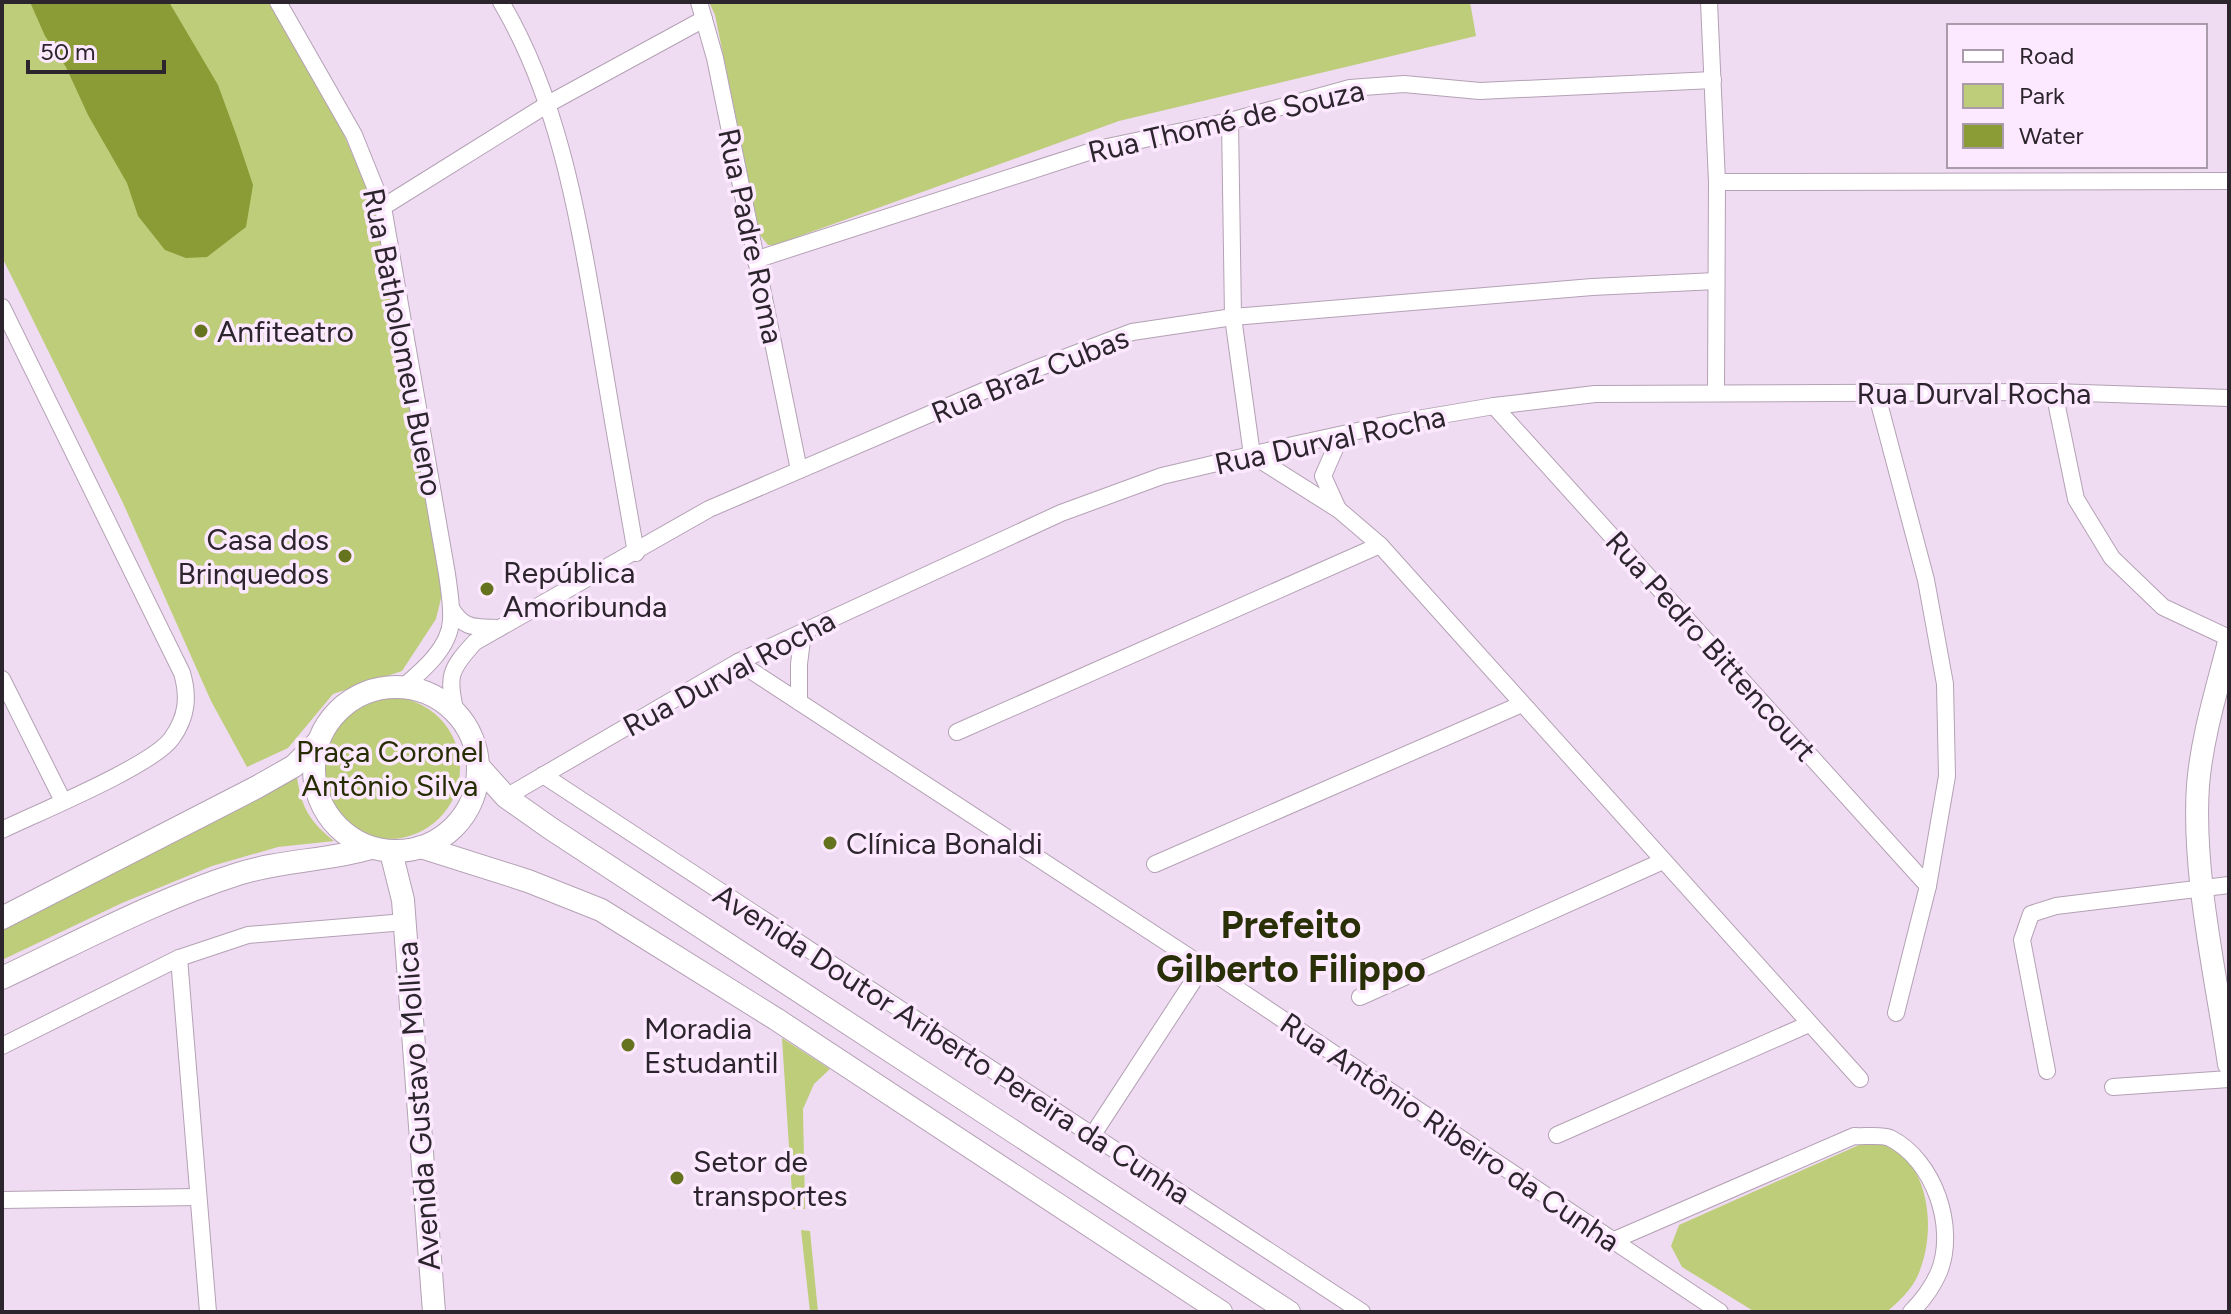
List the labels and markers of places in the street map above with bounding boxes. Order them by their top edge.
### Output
place label: Anfiteatro [217,313,354,350]
marker: Anfiteatro [192,322,210,340]
place label: Casa dos Brinquedos [177,521,329,592]
marker: Casa dos Brinquedos [336,547,354,565]
place label: República Amoribunda [503,554,667,625]
marker: República Amoribunda [478,580,496,598]
place label: Clínica Bonaldi [846,825,1043,862]
marker: Clínica Bonaldi [821,834,839,852]
place label: Moradia Estudantil [644,1010,778,1081]
marker: Moradia Estudantil [619,1036,637,1054]
place label: Setor de transportes [693,1143,847,1214]
marker: Setor de transportes [668,1169,686,1187]

